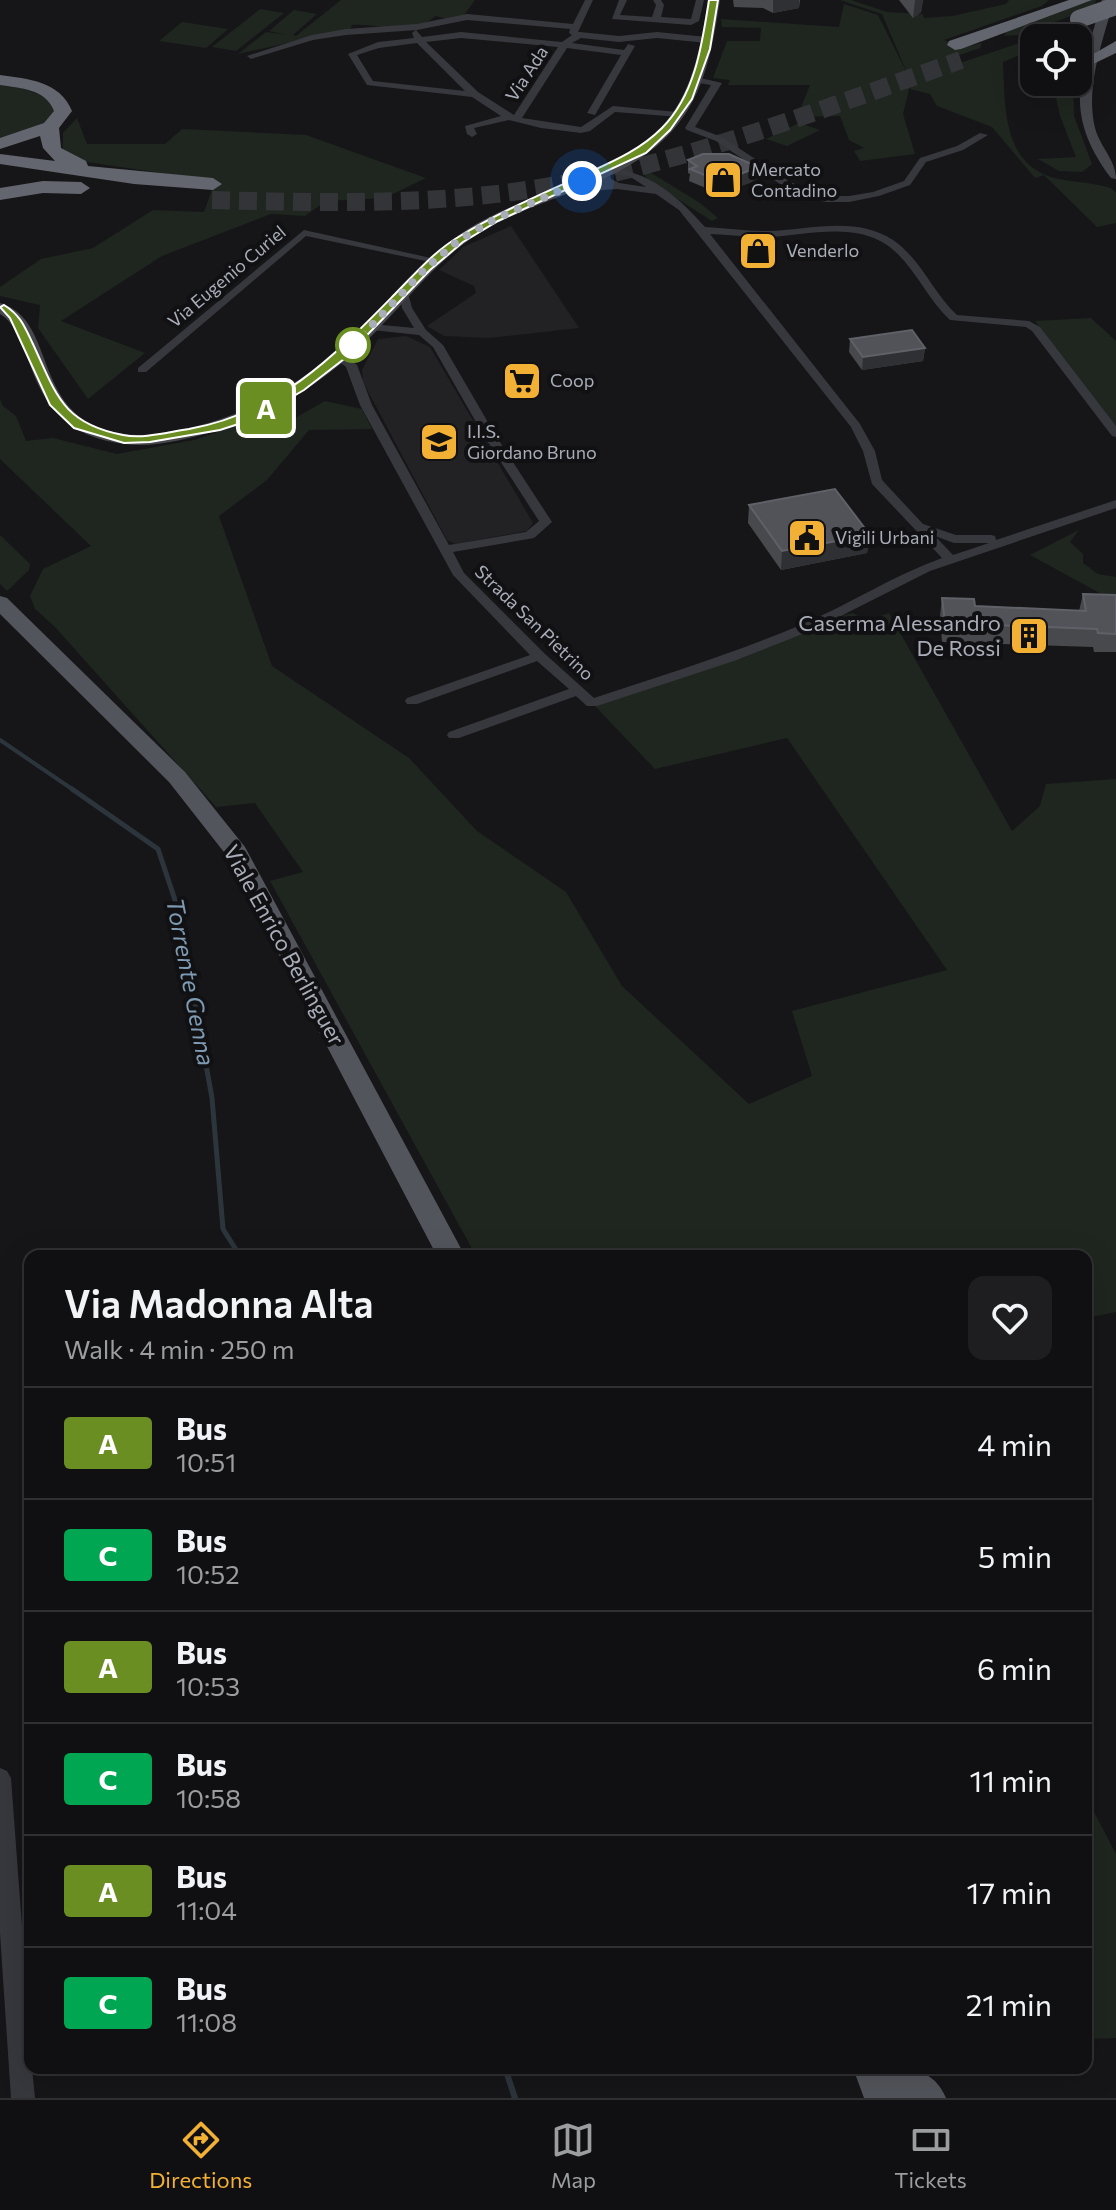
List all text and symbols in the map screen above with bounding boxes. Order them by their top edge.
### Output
map controls [1020,24,1092,96]
button: locate [1020,24,1092,96]
street label: Via Ada [500,42,552,105]
place label: Mercato Contadino [751,158,837,201]
shop icon: Mercato Contadino [702,159,744,201]
your location [562,161,602,201]
street label: Via Eugenio Curiel [163,221,290,332]
shop icon: Venderlo [737,230,779,272]
place label: Venderlo [786,239,859,261]
unlabelled marker [336,328,370,362]
supermarket icon: Coop [501,360,543,402]
place label: Coop [550,369,595,391]
line badge: A [240,382,292,434]
text: A [256,391,276,425]
place label: I.I.S. Giordano Bruno [467,420,597,463]
school or university icon: I.I.S. Giordano Bruno [418,421,460,463]
public building icon: Vigili Urbani [786,517,828,559]
place label: Vigili Urbani [835,526,934,548]
street label: Strada San Pietrino [471,560,599,685]
place label: Caserma Alessandro De Rossi [798,609,1001,661]
building icon: Caserma Alessandro De Rossi [1008,615,1050,657]
street label: Viale Enrico Berlinguer [218,840,351,1050]
water label: Torrente Genna [161,895,222,1068]
button: heart [968,1276,1052,1360]
text: Via Madonna Alta [64,1279,373,1326]
text: Walk · 4 min · 250 m [64,1333,294,1364]
text: Bus [176,1409,227,1446]
text: 4 min [977,1425,1052,1462]
text: A [98,1426,118,1460]
text: 10:51 [176,1446,236,1477]
text: Bus [176,1521,227,1558]
text: 5 min [978,1537,1052,1574]
text: C [98,1538,118,1572]
text: 10:52 [176,1558,240,1589]
text: Bus [176,1633,227,1670]
text: 6 min [977,1649,1052,1686]
text: A [98,1650,118,1684]
text: 10:53 [176,1670,240,1701]
text: Bus [176,1745,227,1782]
text: 11 min [970,1761,1052,1798]
text: C [98,1762,118,1796]
text: 10:58 [176,1782,241,1813]
text: Bus [176,1857,227,1894]
text: 17 min [967,1873,1052,1910]
text: A [98,1874,118,1908]
text: 11:04 [176,1894,237,1925]
text: Bus [176,1969,227,2006]
text: 21 min [966,1985,1052,2022]
text: C [98,1986,118,2020]
text: 11:08 [176,2006,237,2037]
tab: Directions [149,2118,252,2193]
tab: Map [551,2118,596,2193]
tab: Tickets [894,2118,967,2193]

